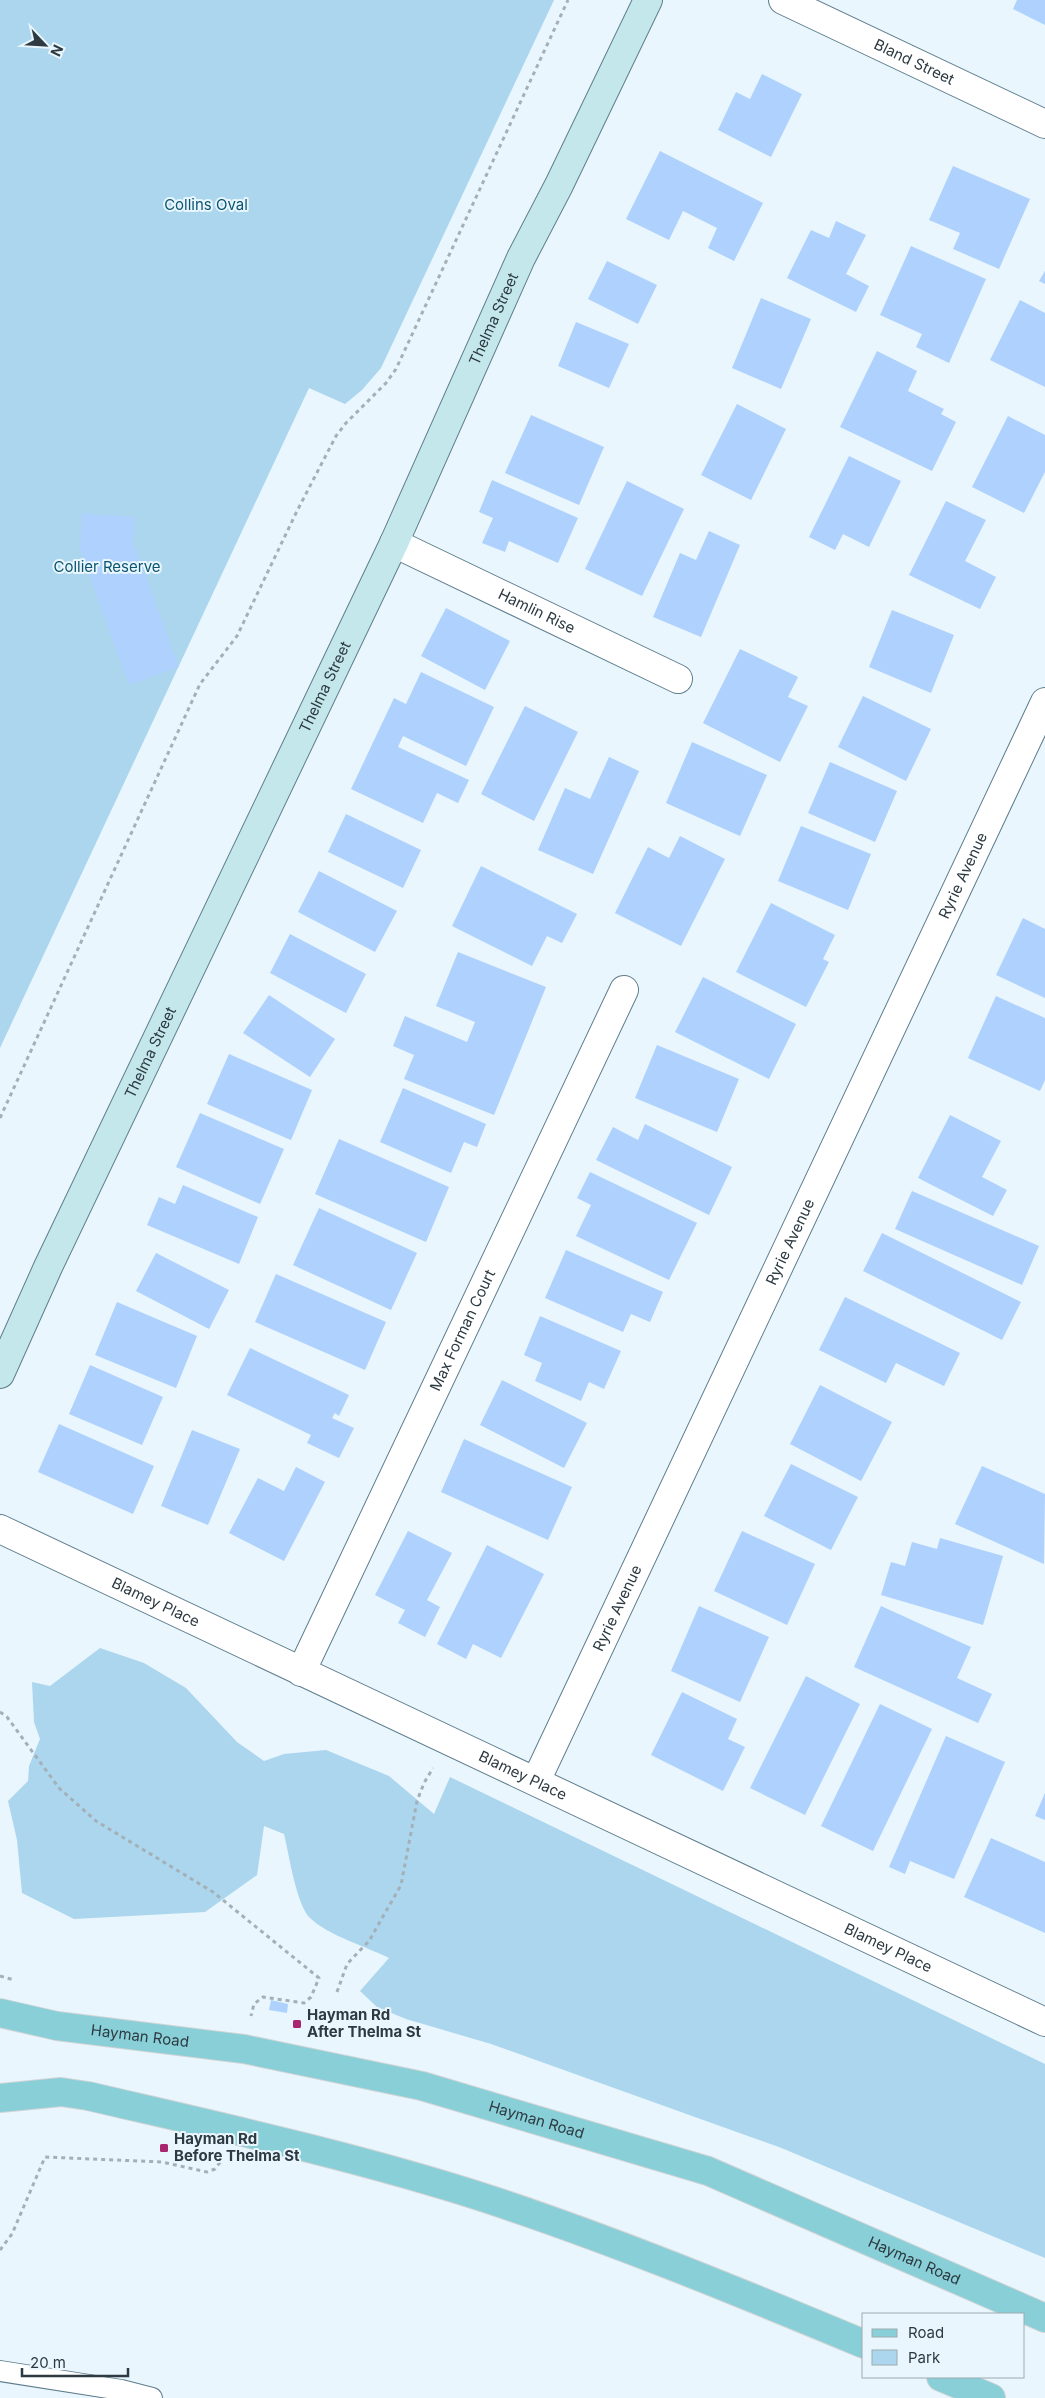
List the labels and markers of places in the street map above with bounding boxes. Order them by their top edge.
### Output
place label: Hayman Rd After Thelma St [307,2005,422,2041]
marker: Hayman Rd After Thelma St [291,2018,303,2030]
place label: Hayman Rd Before Thelma St [174,2129,300,2165]
marker: Hayman Rd Before Thelma St [158,2142,170,2154]

